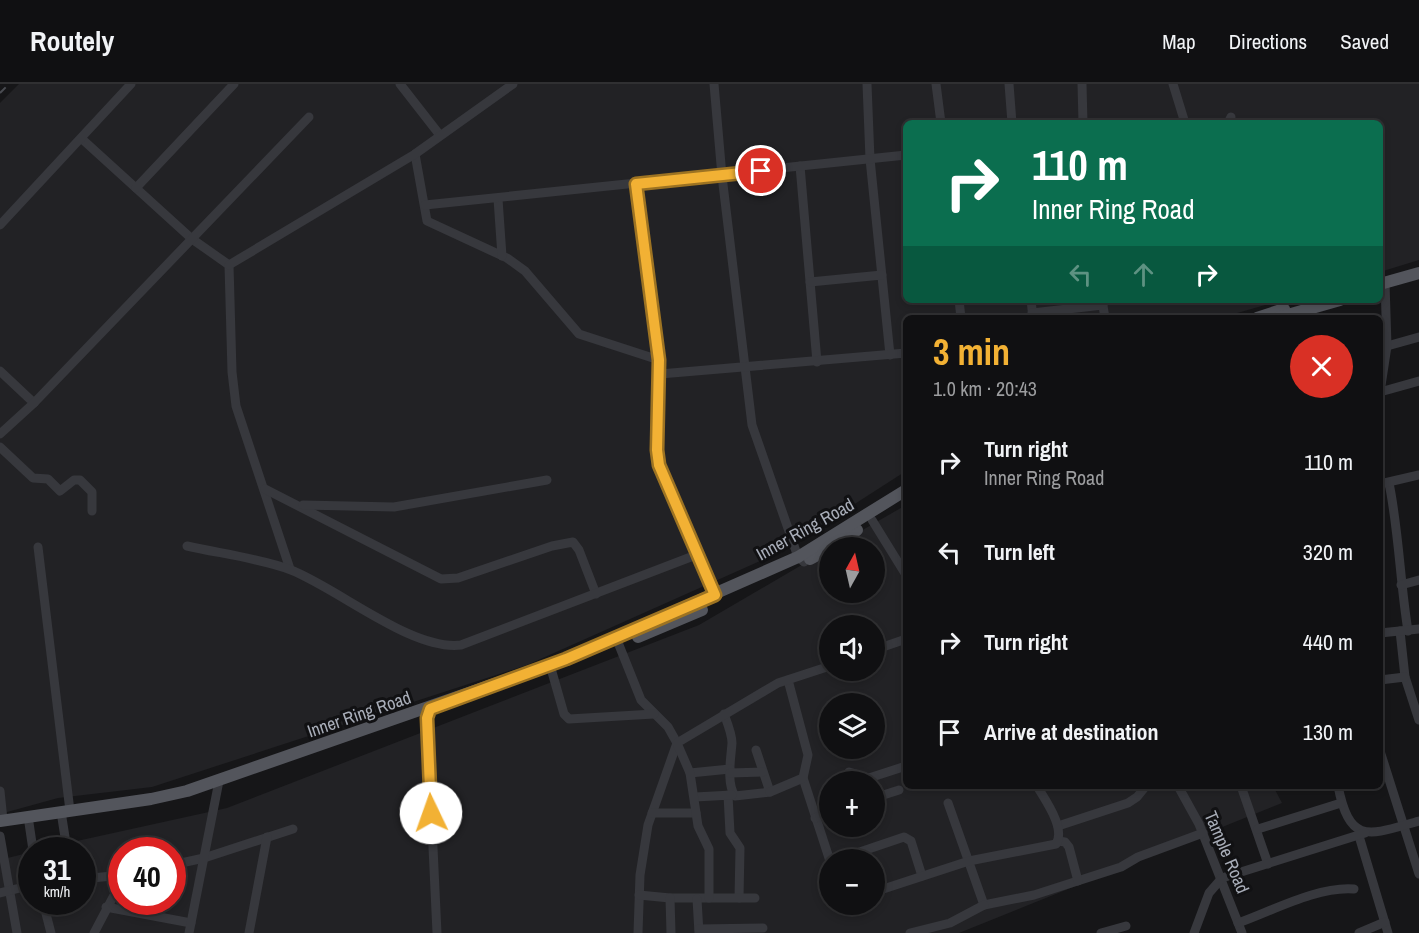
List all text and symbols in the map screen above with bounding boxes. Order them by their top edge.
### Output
text: Routely [30,22,114,60]
text: Map [1162,27,1196,56]
text: Directions [1229,27,1307,56]
text: Saved [1340,27,1389,56]
text: 110 m [1032,137,1128,193]
icon: right [933,144,1011,222]
pin [735,145,786,196]
icon: arrive [744,154,777,187]
text: Inner Ring Road [1032,191,1194,227]
icon: left [1064,258,1097,291]
icon: ahead [1127,258,1160,291]
icon: right [1190,258,1223,291]
text: 3 min [933,328,1010,376]
button: close [1290,335,1353,398]
text: 1.0 km · 20:43 [933,375,1037,402]
text: Turn right [984,434,1068,464]
icon: right [933,446,966,479]
text: 110 m [1304,447,1353,477]
text: Inner Ring Road [984,464,1104,491]
street label: Inner Ring Road [752,492,858,566]
icon: left [933,536,966,569]
north arrow [819,537,885,603]
map controls [819,537,885,915]
text: Turn left [984,537,1055,567]
text: 320 m [1303,537,1353,567]
button: sound [819,615,885,681]
icon: right [933,626,966,659]
text: Turn right [984,627,1068,657]
text: 440 m [1303,627,1353,657]
street label: Inner Ring Road [304,685,414,743]
button: layers [819,693,885,759]
icon: arrive [933,716,966,749]
text: Arrive at destination [984,717,1158,747]
text: 130 m [1303,717,1353,747]
button: + [819,771,885,837]
position arrow [399,781,463,845]
street label: Tample Road [1198,807,1256,897]
speed limit sign: 40 [108,837,186,915]
text: 31 [43,849,71,889]
button: − [819,849,885,915]
text: km/h [44,881,70,902]

